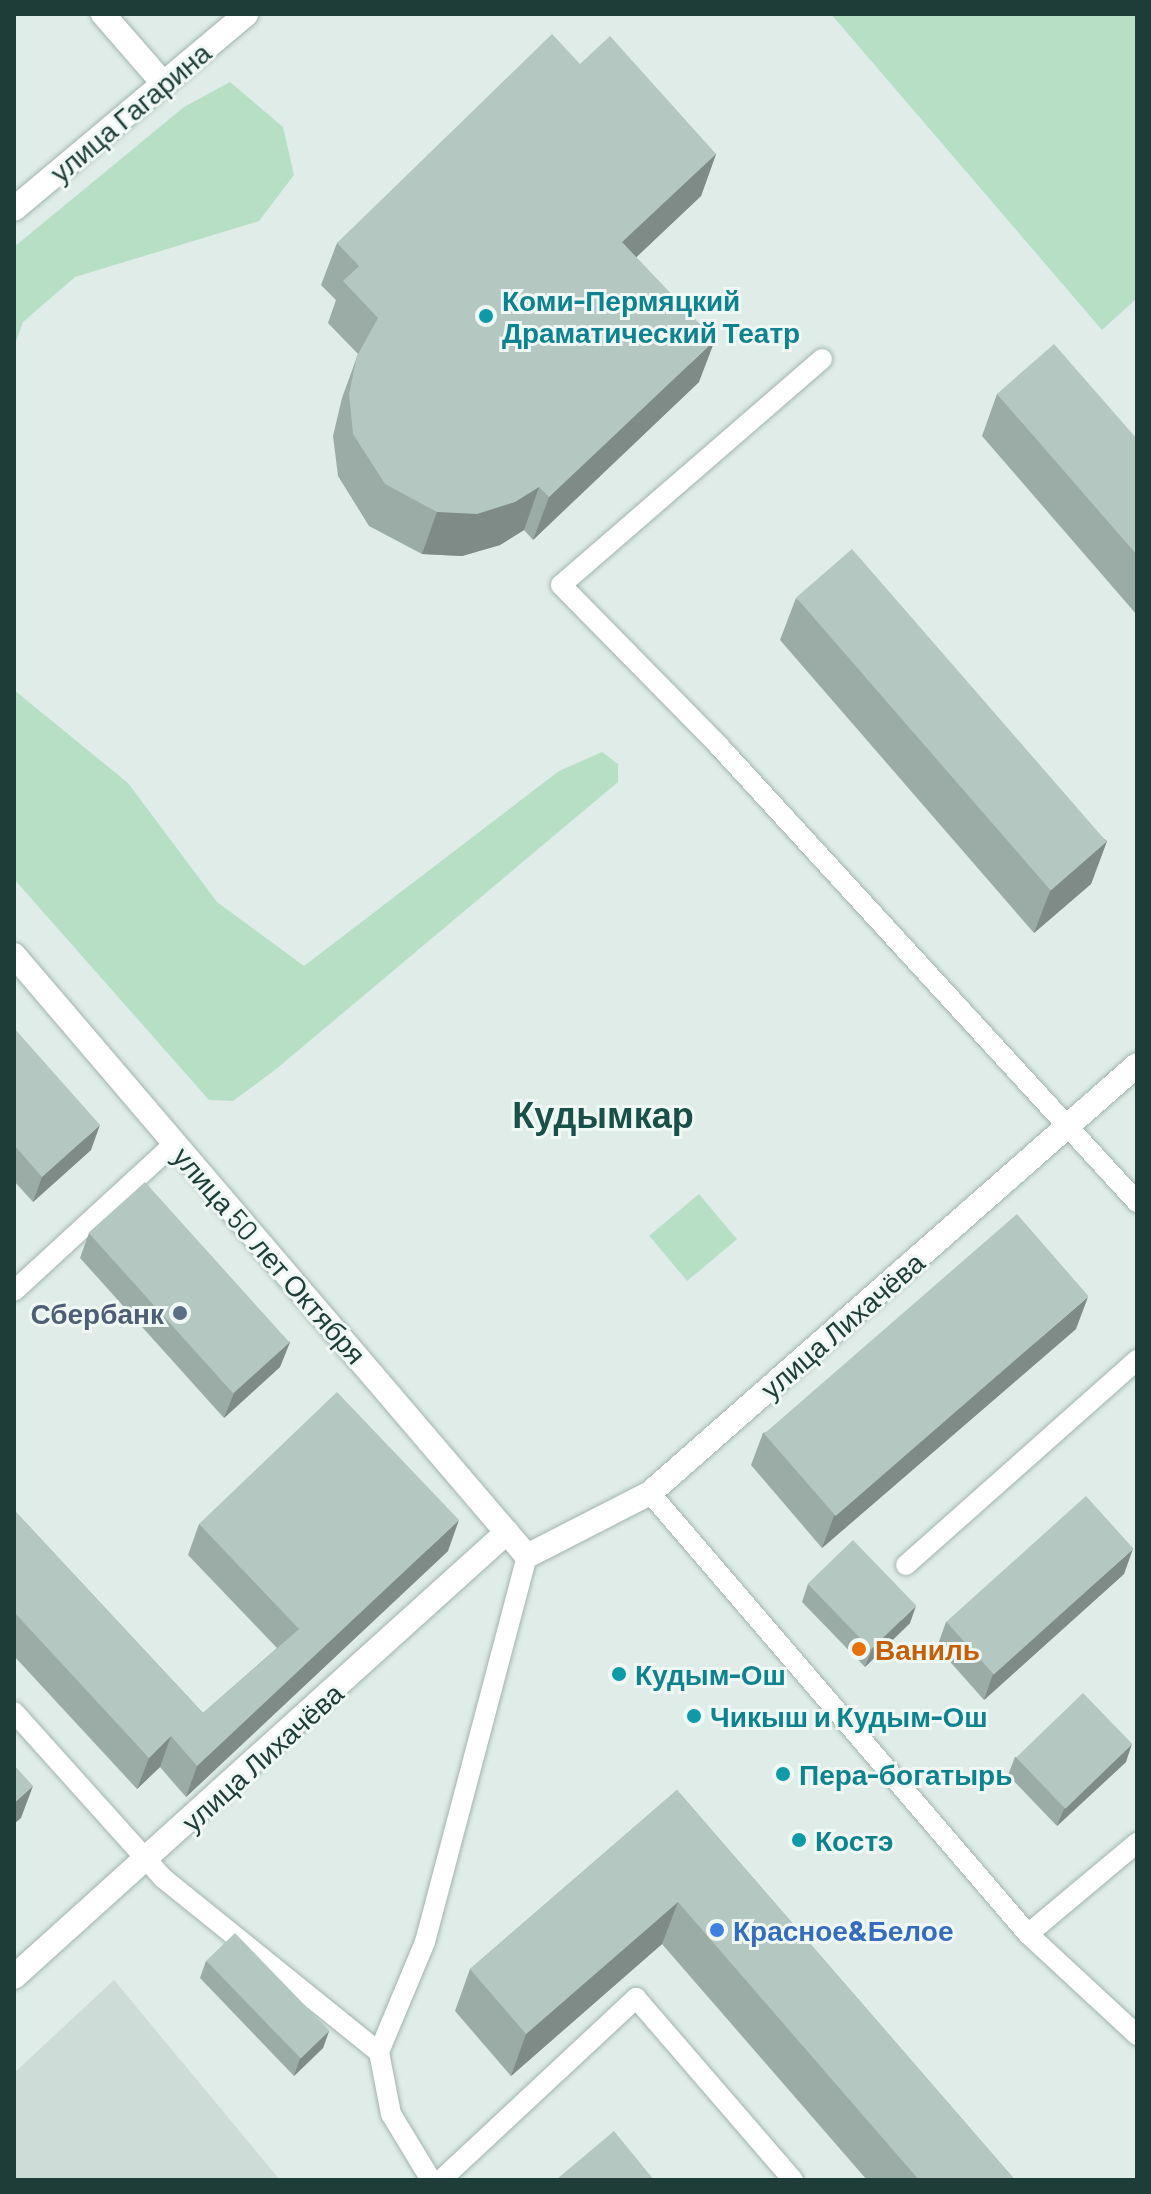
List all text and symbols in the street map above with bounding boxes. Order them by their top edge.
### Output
street label: улица Гагарина [43,35,217,189]
place label: Коми-Пермяцкий Драматический Театр [502,283,800,349]
marker: Коми-Пермяцкий Драматический Театр [477,307,495,325]
district label: Кудымкар [512,1092,694,1136]
street label: улица 50 лет Октября [167,1140,373,1370]
street label: улица Лихачёва [753,1245,931,1405]
place label: Сбербанк [30,1296,164,1330]
marker: Сбербанк [171,1304,189,1322]
place label: Ваниль [875,1632,980,1666]
marker: Ваниль [850,1640,868,1658]
place label: Кудым-Ош [635,1657,786,1691]
marker: Кудым-Ош [610,1665,628,1683]
street label: улица Лихачёва [174,1676,350,1838]
place label: Чикыш и Кудым-Ош [710,1699,987,1733]
marker: Чикыш и Кудым-Ош [685,1707,703,1725]
place label: Пера-богатырь [799,1757,1012,1791]
marker: Пера-богатырь [774,1765,792,1783]
place label: Костэ [815,1823,894,1857]
marker: Костэ [790,1831,808,1849]
place label: Красное&Белое [733,1913,953,1947]
marker: Красное&Белое [708,1921,726,1939]

